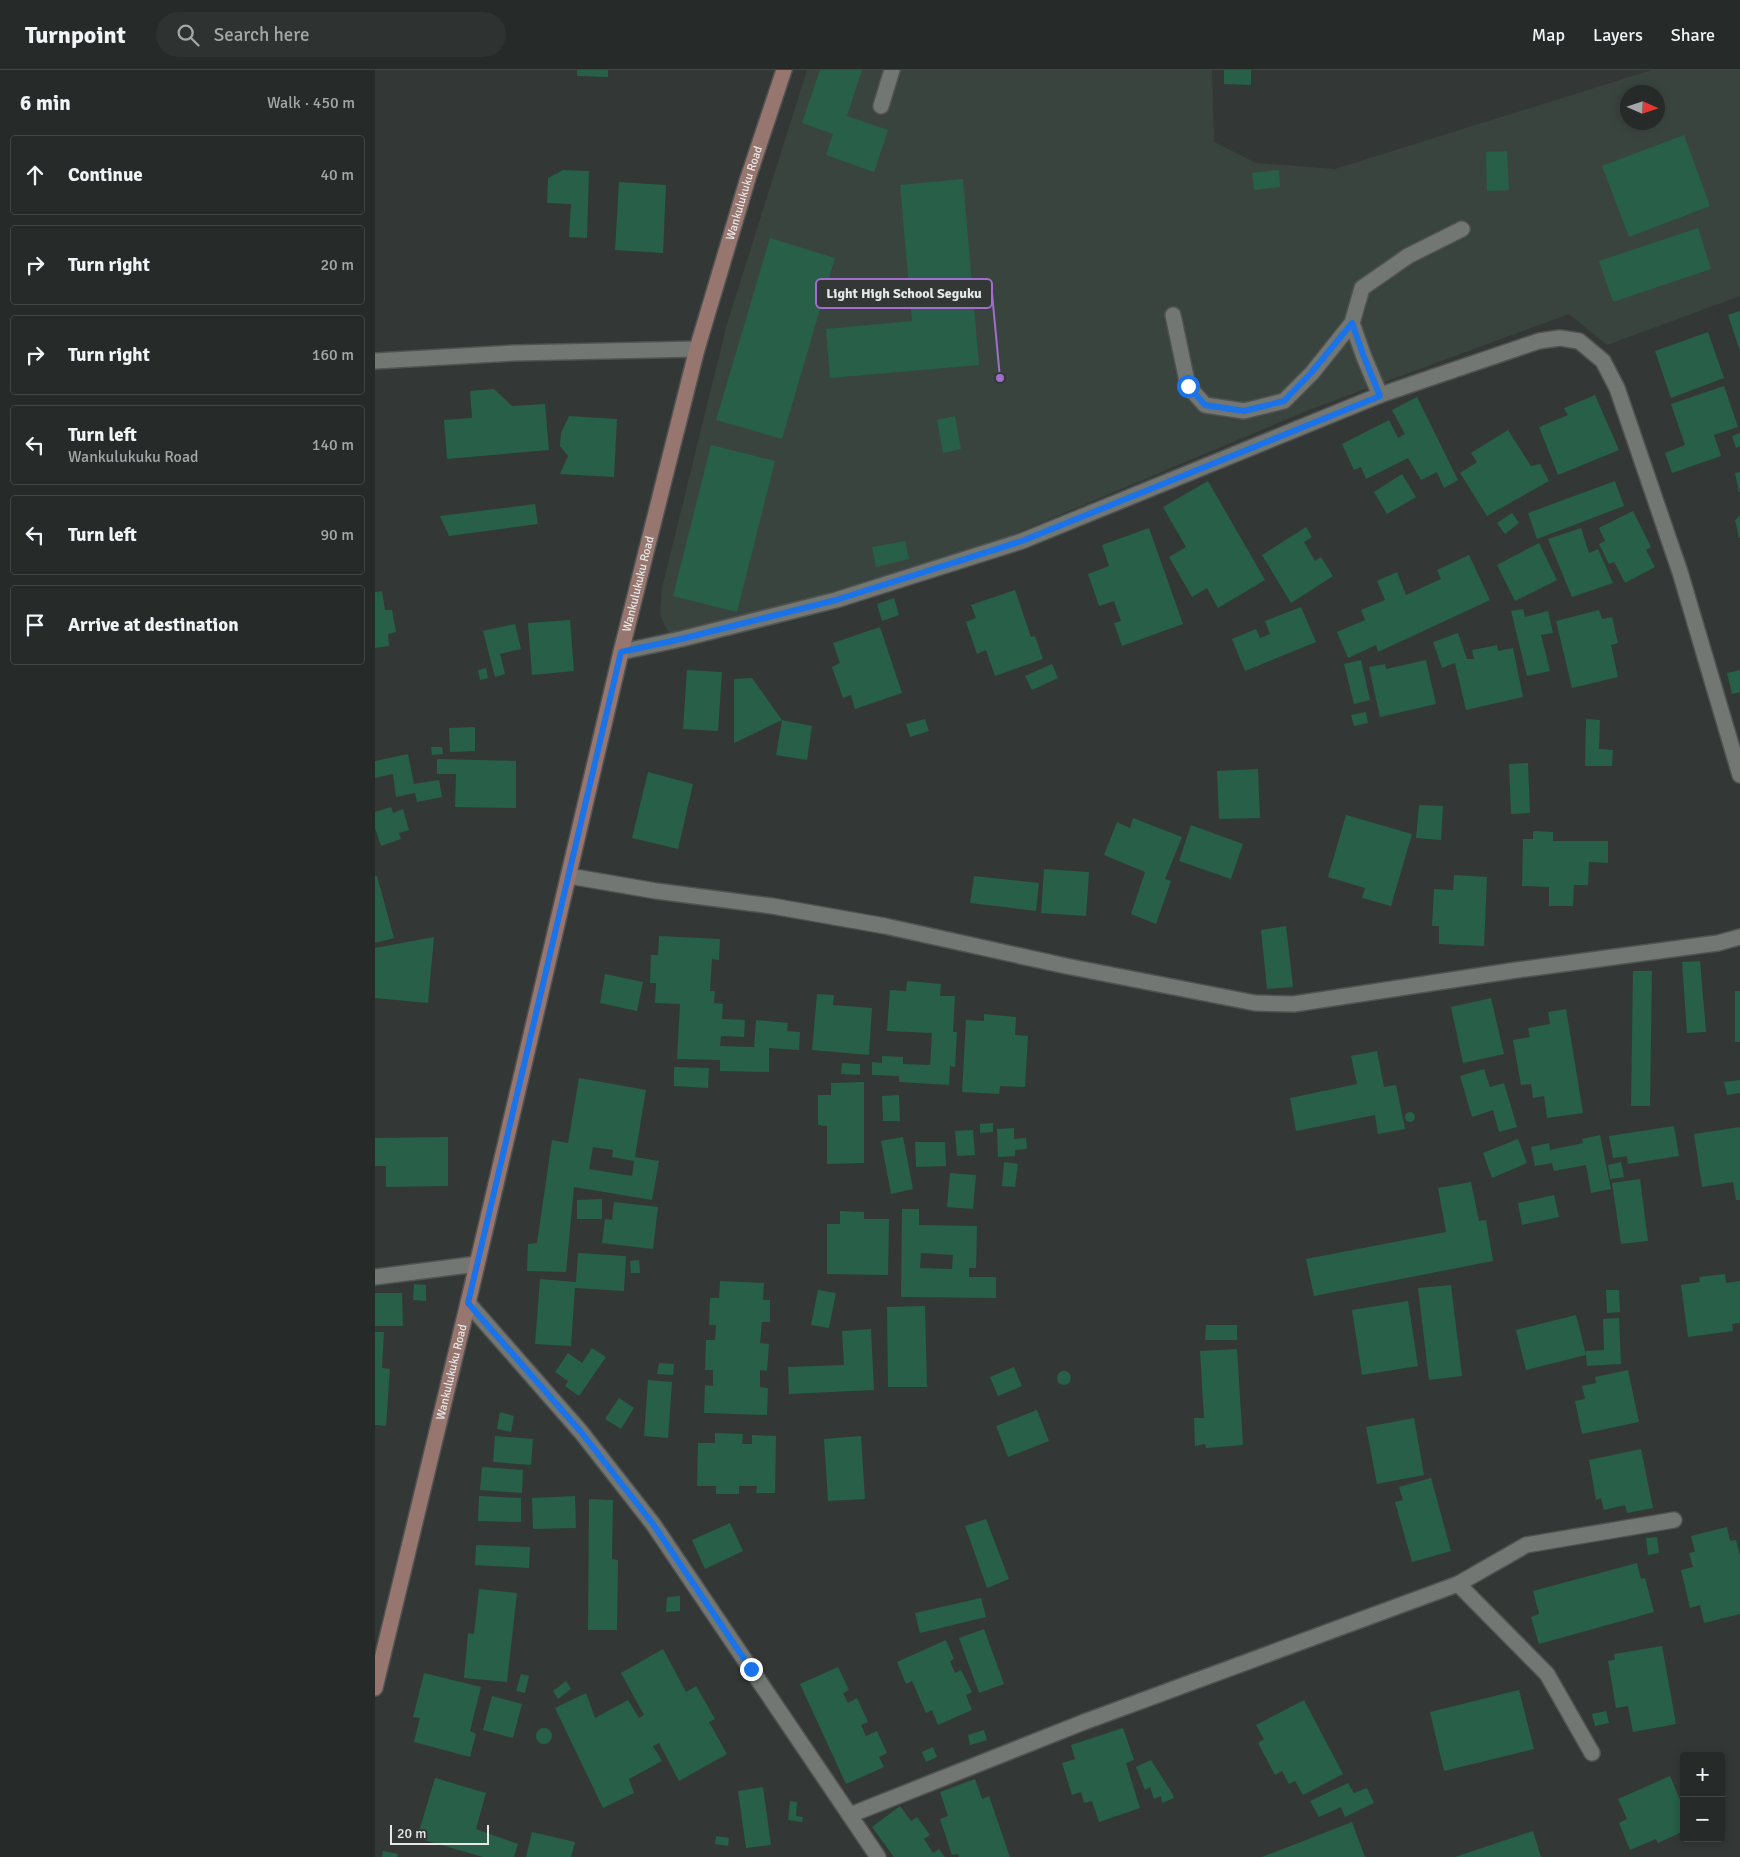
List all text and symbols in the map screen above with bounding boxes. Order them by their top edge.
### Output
search box [156,12,506,57]
text: Turnpoint [25,20,126,50]
icon: search [174,21,202,49]
text: Search here [214,23,309,47]
text: Map [1532,24,1565,46]
text: Layers [1593,24,1643,46]
text: Share [1671,24,1715,46]
north arrow [1620,85,1665,130]
text: 6 min [20,90,71,116]
text: Walk · 450 m [267,93,355,113]
street label: Wankulukuku Road [723,144,766,242]
icon: ahead [21,161,49,189]
text: Continue [68,163,143,187]
text: 40 m [320,165,354,185]
icon: right [21,251,49,279]
text: Turn right [68,253,150,277]
text: 20 m [320,255,354,275]
callout: Light High School Seguku [816,279,992,308]
text: Light High School Seguku [826,285,982,302]
icon: right [21,341,49,369]
text: Turn right [68,343,150,367]
text: 160 m [312,345,354,365]
route start [1177,375,1200,398]
text: Turn left [68,423,137,447]
icon: left [21,431,49,459]
text: 140 m [312,435,354,455]
text: Wankulukuku Road [68,447,198,467]
icon: left [21,521,49,549]
text: Turn left [68,523,137,547]
text: 90 m [320,525,354,545]
street label: Wankulukuku Road [619,535,658,633]
icon: arrive [21,611,49,639]
text: Arrive at destination [68,613,239,637]
street label: Wankulukuku Road [433,1323,471,1422]
route end [740,1658,763,1681]
map controls [1680,1752,1725,1842]
button: + [1680,1752,1725,1797]
button: − [1680,1797,1725,1842]
scale bar [390,1822,489,1845]
text: 20 m [397,1825,426,1842]

